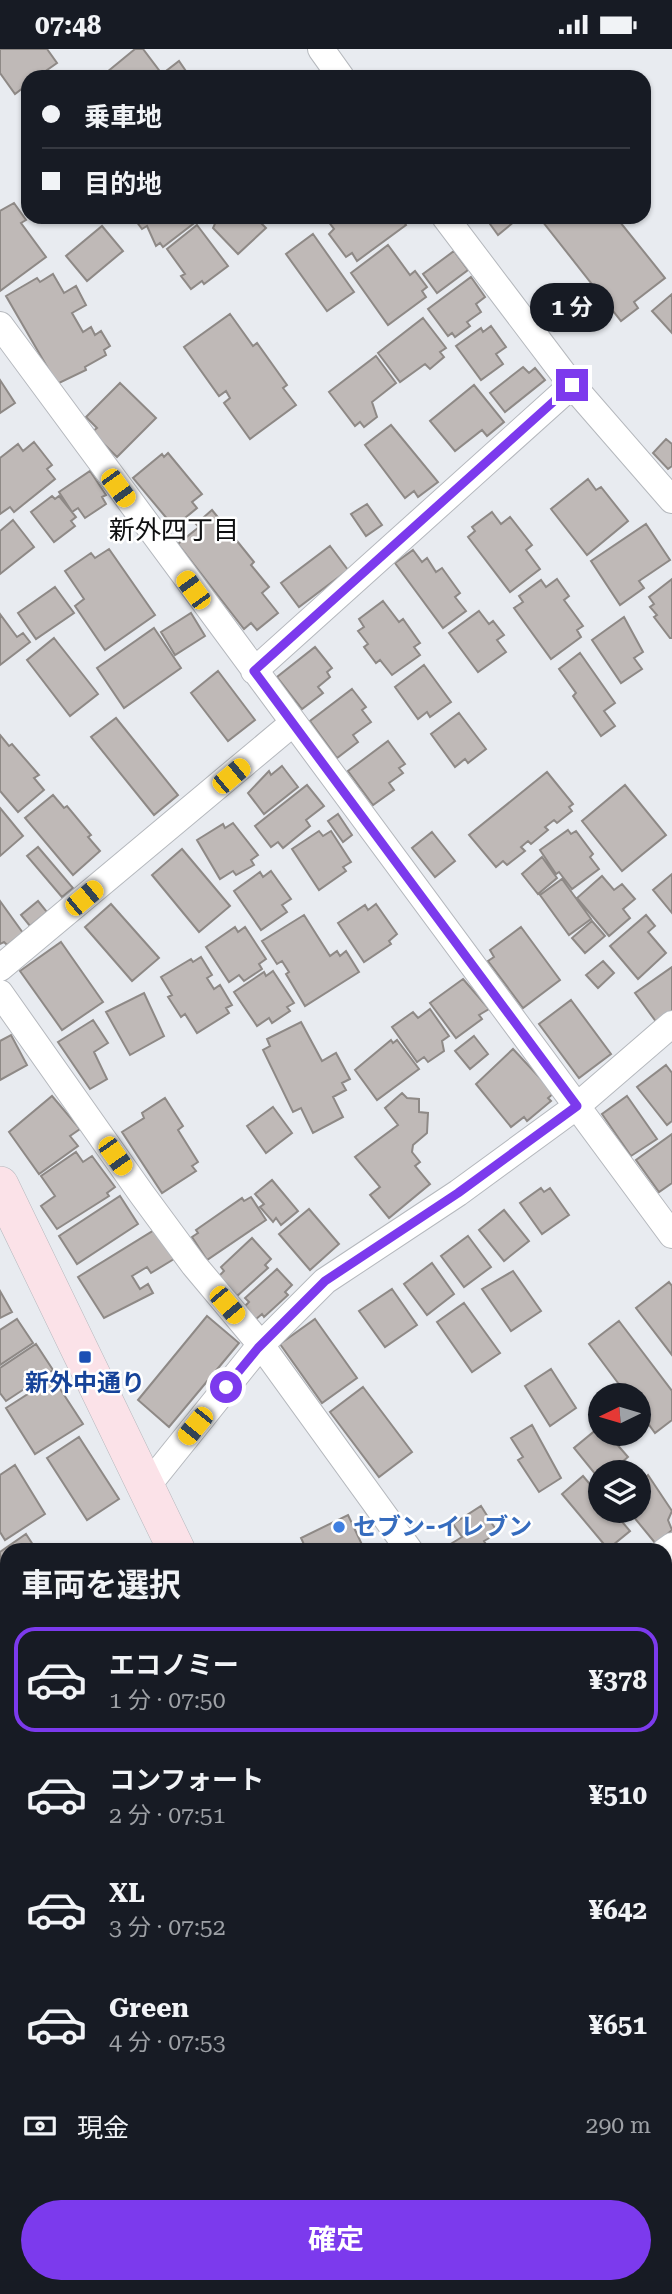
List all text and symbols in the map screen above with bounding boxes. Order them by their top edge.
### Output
text: 07:48 [35,10,101,40]
text: 乗車地 [84,102,162,132]
text: 目的地 [84,169,162,199]
callout: 1 分 [530,283,614,333]
text: 1 分 [551,294,593,321]
route end [556,369,588,401]
car [98,465,139,511]
district label: 新外四丁目 [109,515,239,545]
car [173,567,214,613]
car [209,754,254,798]
car [62,876,107,920]
car [95,1133,136,1179]
car [206,1282,249,1328]
marker: 新外中通り [77,1349,93,1365]
place label: 新外中通り [25,1369,145,1397]
route start [210,1371,242,1403]
north arrow [588,1383,651,1445]
map controls [588,1383,651,1523]
car [174,1403,217,1449]
button: layers [588,1460,651,1523]
place label: セブン-イレブン [353,1513,532,1541]
marker: セブン-イレブン [331,1519,347,1535]
text: 車両を選択 [21,1566,181,1604]
icon: car [25,1648,88,1711]
text: エコノミー [109,1650,239,1680]
text: ¥378 [589,1665,647,1695]
text: 1 分 · 07:50 [109,1687,226,1714]
icon: car [25,1763,88,1826]
text: コンフォート [109,1765,264,1795]
text: ¥510 [589,1780,647,1810]
text: 2 分 · 07:51 [109,1802,226,1829]
icon: car [25,1878,88,1941]
text: XL [109,1878,145,1908]
text: ¥642 [589,1895,647,1925]
text: 3 分 · 07:52 [109,1914,226,1941]
icon: car [25,1993,88,2056]
text: Green [109,1993,189,2023]
text: ¥651 [589,2010,647,2040]
text: 4 分 · 07:53 [109,2029,226,2056]
icon: cash [21,2107,59,2145]
text: 290 m [586,2112,651,2139]
text: 現金 [77,2113,129,2143]
button: 確定 [21,2200,651,2280]

